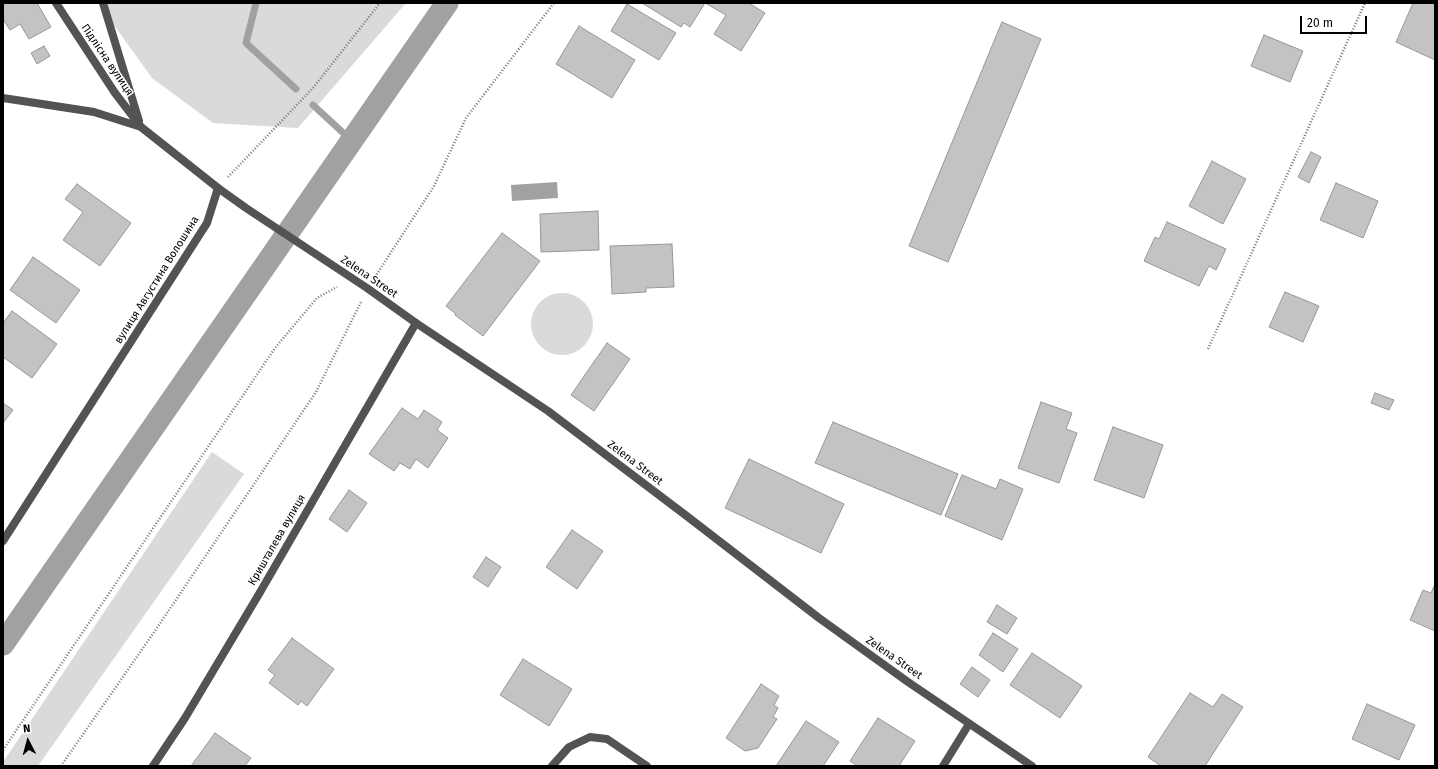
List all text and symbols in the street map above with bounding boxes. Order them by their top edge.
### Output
scale bar [1302,8,1369,34]
text: 20 m [1307,16,1333,30]
street label: Підлісна вулиця [78,22,136,98]
street label: вулиця Августина Волошина [112,214,202,346]
street label: Zelena Street [338,253,400,301]
street label: Zelena Street [605,438,665,488]
street label: Кришталева вулиця [246,492,308,588]
street label: Zelena Street [863,634,925,682]
north arrow [8,721,48,761]
text: N [22,722,31,735]

